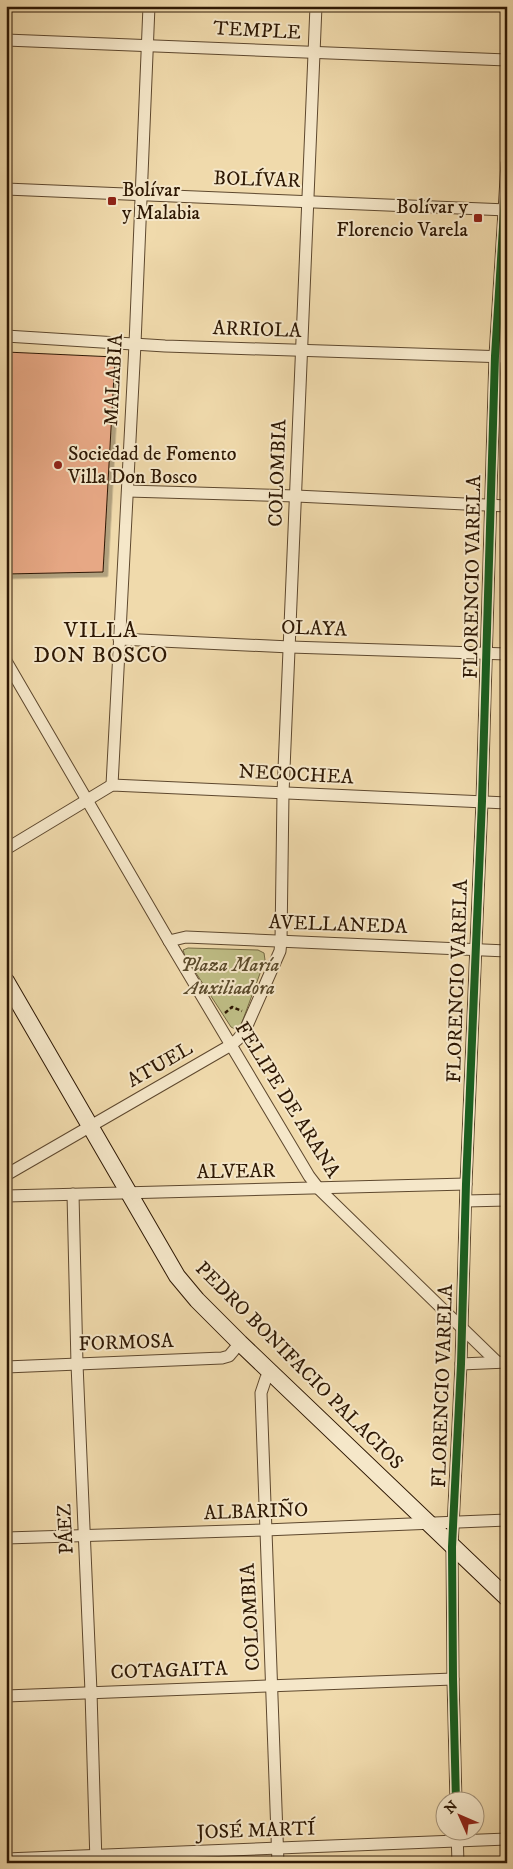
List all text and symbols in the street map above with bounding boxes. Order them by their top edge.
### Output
street label: TEMPLE [213,16,301,46]
street label: BOLÍVAR [213,165,301,194]
place label: Bolívar y Malabia [122,178,201,226]
marker: Bolívar y Malabia [106,195,118,207]
place label: Bolívar y Florencio Varela [336,195,469,243]
marker: Bolívar y Florencio Varela [472,212,484,224]
street label: ARRIOLA [212,316,302,344]
street label: MALABIA [99,333,129,427]
street label: COLOMBIA [264,419,292,527]
place label: Sociedad de Fomento Villa Don Bosco [67,442,237,490]
marker: Sociedad de Fomento Villa Don Bosco [52,459,64,471]
street label: FLORENCIO VARELA [459,475,487,679]
street label: OLAYA [281,615,348,643]
district label: VILLA DON BOSCO [34,617,168,669]
street label: NECOCHEA [238,760,354,791]
street label: FLORENCIO VARELA [442,879,474,1083]
street label: AVELLANEDA [268,910,408,940]
park label: Plaza María Auxiliadora [180,953,280,1001]
street label: FELIPE DE ARANA [229,1017,345,1183]
street label: ATUEL [123,1036,198,1094]
street label: ALVEAR [196,1159,276,1185]
street label: PEDRO BONIFACIO PALACIOS [190,1257,408,1475]
street label: FLORENCIO VARELA [427,1284,459,1488]
street label: FORMOSA [78,1329,174,1357]
street label: ALBARIÑO [203,1497,309,1526]
street label: PÁEZ [51,1503,80,1555]
street label: COLOMBIA [236,1562,266,1671]
street label: COTAGAITA [110,1656,228,1686]
north arrow [436,1792,486,1842]
text: N [441,1797,462,1818]
street label: JOSÉ MARTÍ [194,1815,316,1846]

